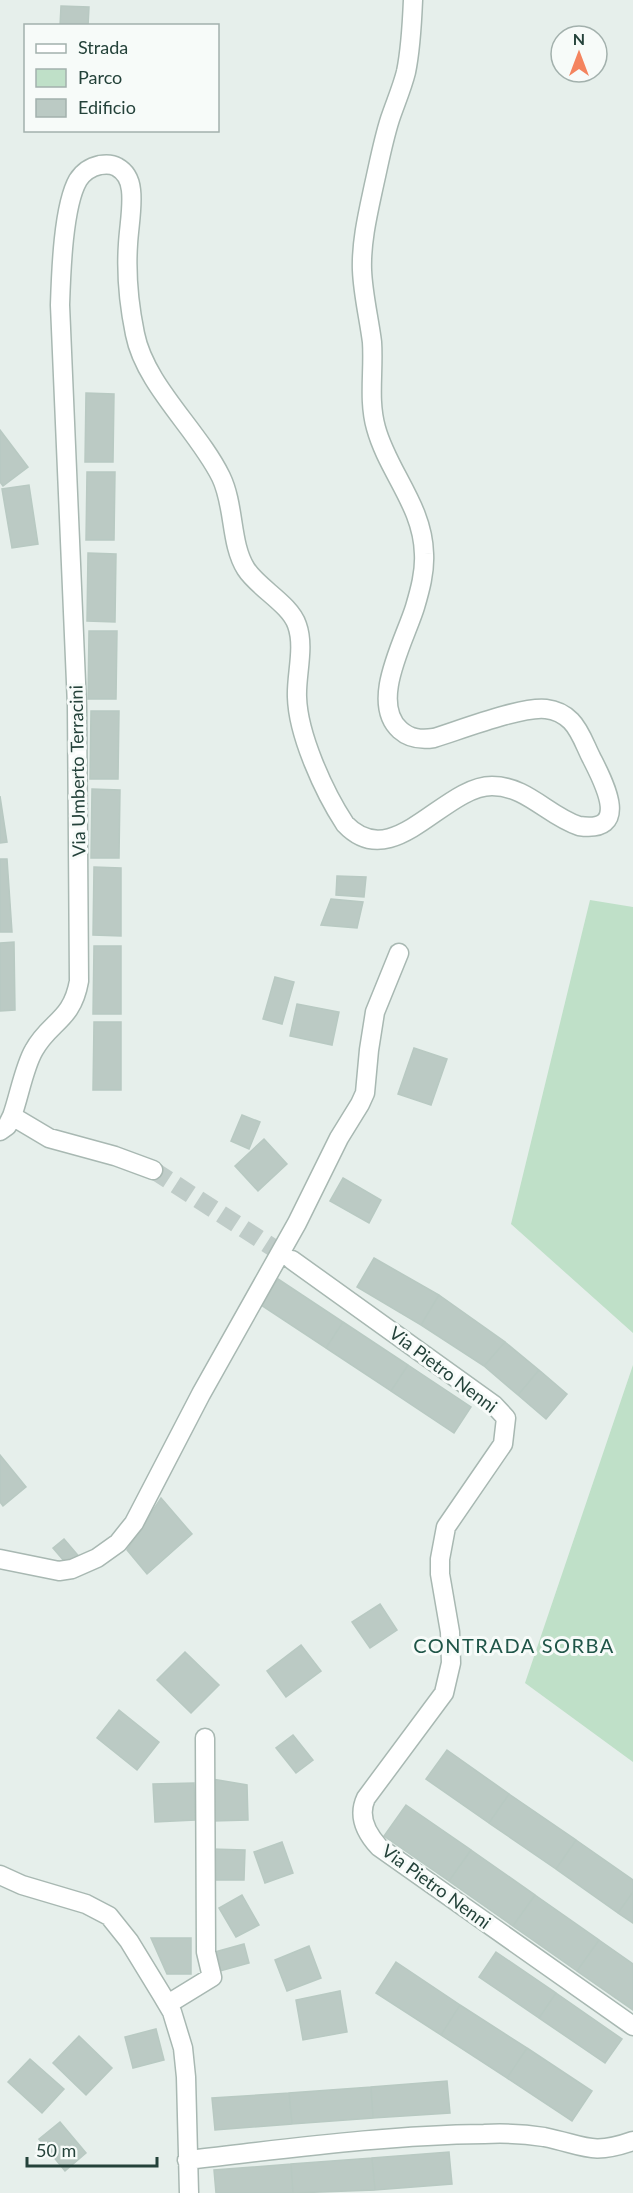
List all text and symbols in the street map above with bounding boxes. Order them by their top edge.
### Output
legend [24,24,219,132]
north arrow [549,24,609,84]
text: N [573,29,585,48]
text: Strada [78,36,128,58]
text: Parco [78,66,122,88]
text: Edificio [78,96,136,118]
street label: Via Umberto Terracini [65,685,89,857]
street label: Via Pietro Nenni [385,1321,502,1417]
district label: CONTRADA SORBA [413,1633,615,1657]
street label: Via Pietro Nenni [378,1839,495,1933]
scale bar [27,2130,158,2168]
text: 50 m [36,2139,76,2161]

